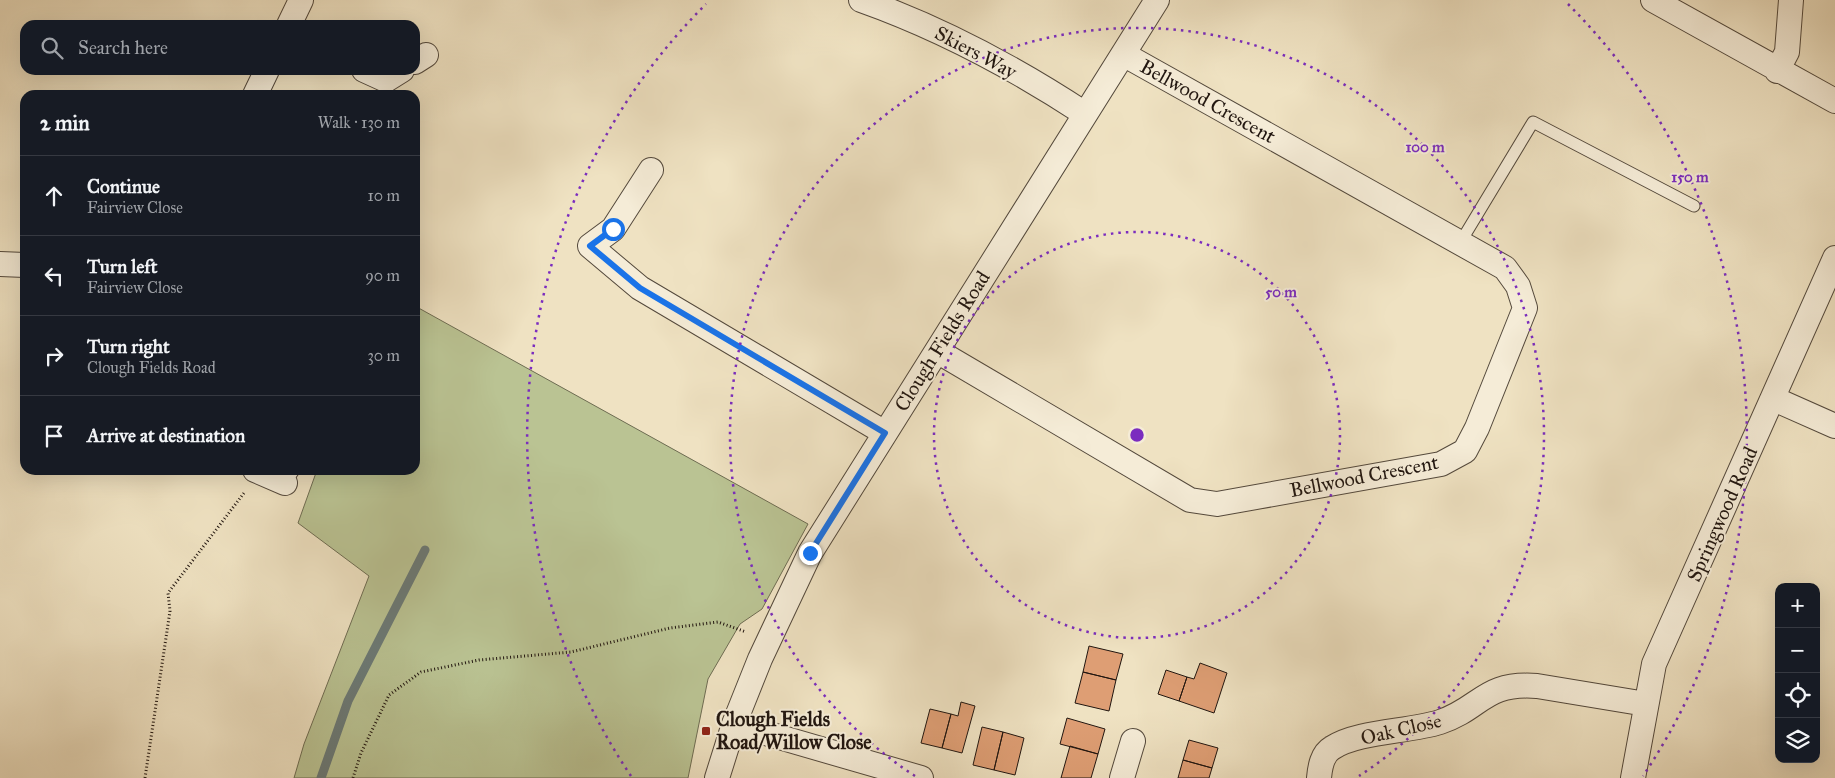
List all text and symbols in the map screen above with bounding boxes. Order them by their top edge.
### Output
search box [20,20,420,75]
street label: Skiers Way [931,20,1022,84]
icon: search [38,34,66,62]
text: Search here [78,36,168,59]
street label: Bellwood Crescent [1136,54,1280,148]
text: 2 min [40,110,90,136]
text: Walk · 130 m [318,113,400,132]
text: 100 m [1405,138,1445,156]
text: 150 m [1671,168,1709,186]
text: Continue [87,175,160,198]
icon: ahead [40,182,68,210]
text: 10 m [368,186,400,205]
text: Fairview Close [87,198,183,217]
route start [602,218,625,241]
text: Turn left [87,255,157,278]
icon: left [40,262,68,290]
text: 90 m [365,266,400,285]
street label: Clough Fields Road [889,266,996,416]
text: Fairview Close [87,278,183,297]
text: 50 m [1265,283,1297,301]
text: Turn right [87,335,170,358]
icon: right [40,342,68,370]
text: 30 m [367,346,400,365]
text: Clough Fields Road [87,358,216,377]
icon: arrive [40,422,68,450]
text: Arrive at destination [87,424,245,447]
centre of rings [1128,426,1146,444]
street label: Springwood Road [1682,443,1763,586]
street label: Bellwood Crescent [1288,450,1440,502]
route end [799,542,822,565]
map controls [1775,583,1820,763]
button: + [1775,583,1820,628]
button: − [1775,628,1820,673]
button: locate [1775,673,1820,718]
place label: Clough Fields Road/Willow Close [716,707,872,754]
street label: Oak Close [1358,708,1444,750]
button: layers [1775,718,1820,763]
marker: Clough Fields Road/Willow Close [700,725,712,737]

